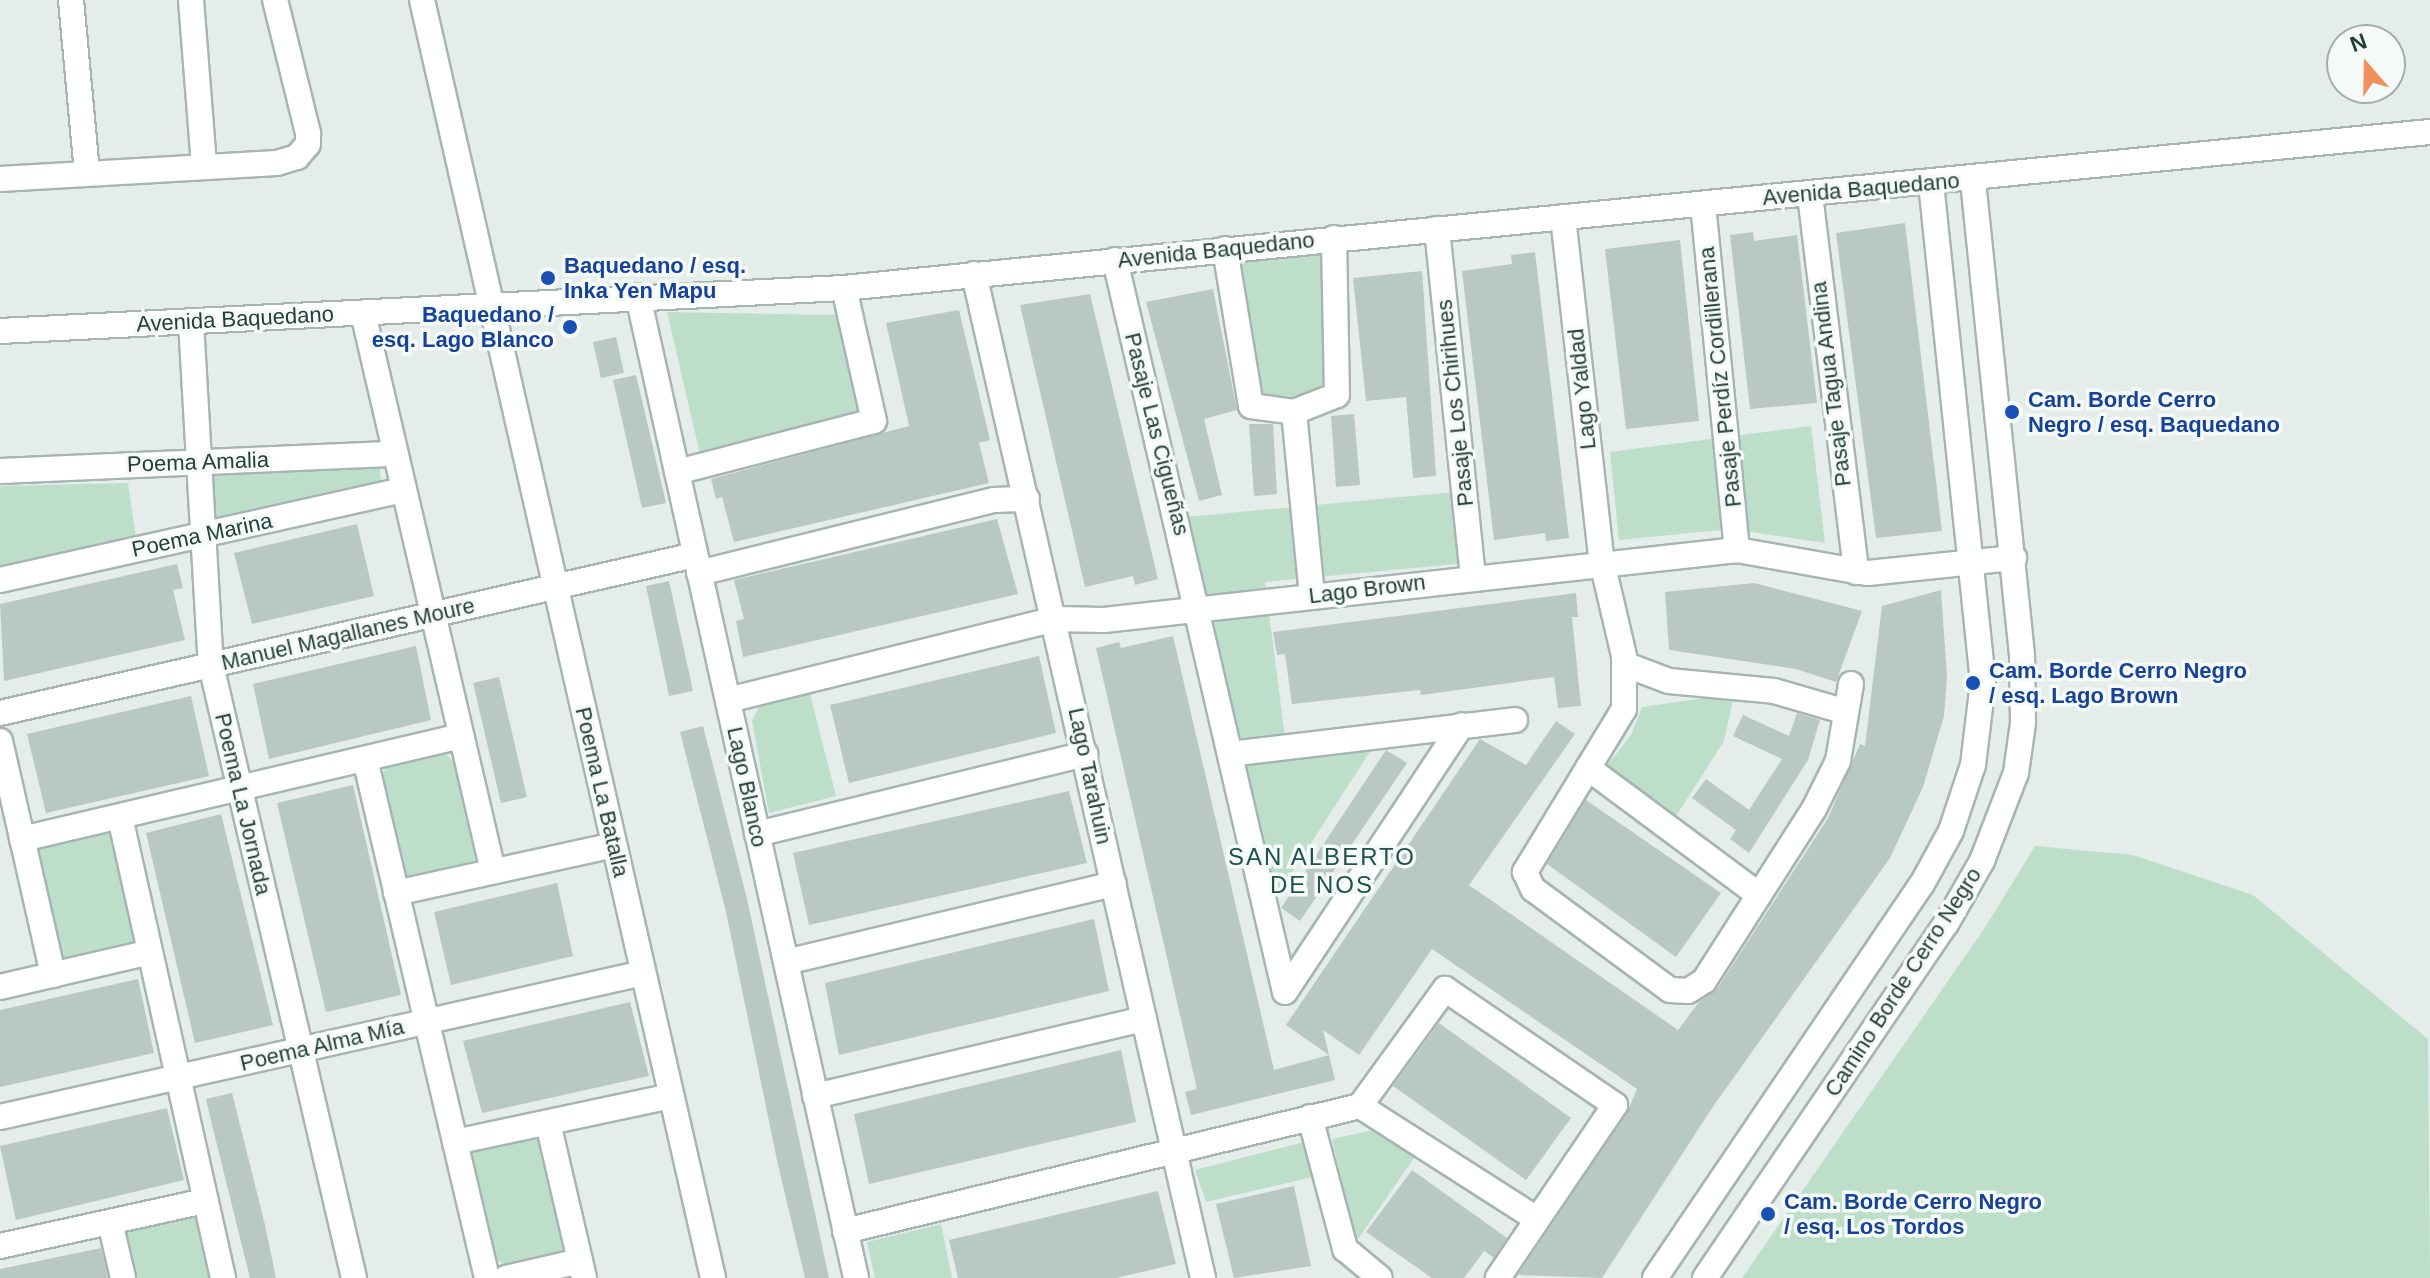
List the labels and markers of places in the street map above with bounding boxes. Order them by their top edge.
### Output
place label: Baquedano / esq. Inka Yen Mapu [564,252,746,304]
marker: Baquedano / esq. Inka Yen Mapu [539,269,557,287]
place label: Baquedano / esq. Lago Blanco [372,301,554,352]
marker: Baquedano / esq. Lago Blanco [561,318,579,336]
place label: Cam. Borde Cerro Negro / esq. Baquedano [2028,386,2280,438]
marker: Cam. Borde Cerro Negro / esq. Baquedano [2003,403,2021,421]
place label: Cam. Borde Cerro Negro / esq. Lago Brown [1989,657,2247,708]
marker: Cam. Borde Cerro Negro / esq. Lago Brown [1964,674,1982,692]
place label: Cam. Borde Cerro Negro / esq. Los Tordos [1784,1188,2042,1240]
marker: Cam. Borde Cerro Negro / esq. Los Tordos [1759,1205,1777,1223]

